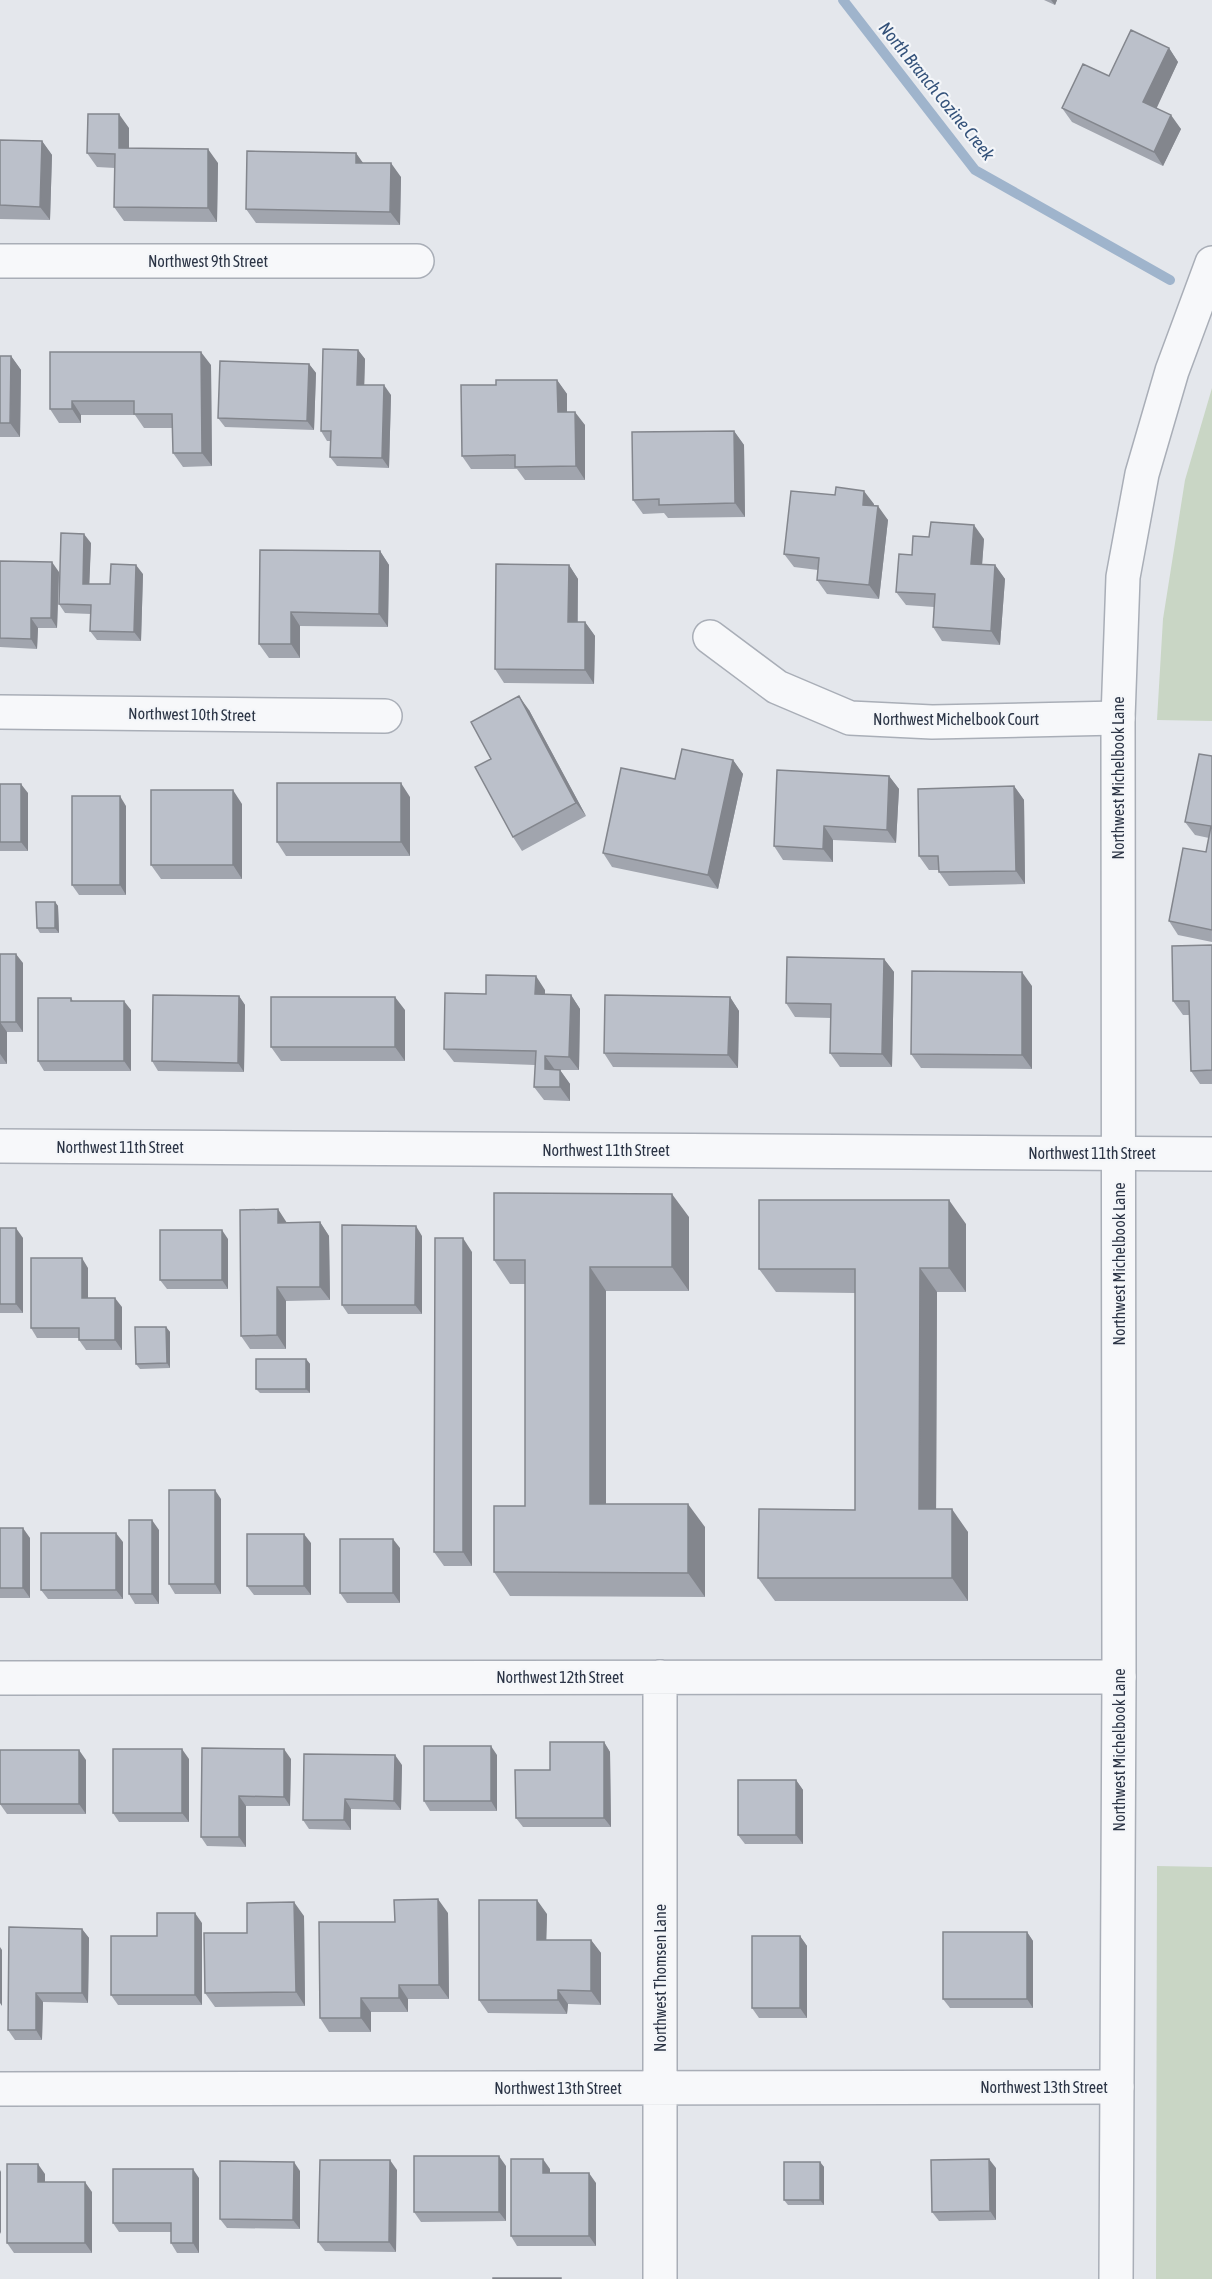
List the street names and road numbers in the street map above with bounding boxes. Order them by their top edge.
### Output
street label: Northwest 9th Street [148,252,268,270]
street label: Northwest Michelbook Lane [1109,696,1127,860]
street label: Northwest 10th Street [128,704,256,724]
street label: Northwest Michelbook Court [873,710,1039,728]
street label: Northwest 11th Street [56,1138,184,1156]
street label: Northwest 11th Street [542,1141,670,1159]
street label: Northwest 11th Street [1028,1144,1156,1162]
street label: Northwest Michelbook Lane [1110,1182,1128,1346]
street label: Northwest 12th Street [496,1668,624,1686]
street label: Northwest Michelbook Lane [1110,1668,1128,1832]
street label: Northwest Thomsen Lane [651,1904,669,2052]
street label: Northwest 13th Street [980,2078,1108,2096]
street label: Northwest 13th Street [494,2079,622,2097]

